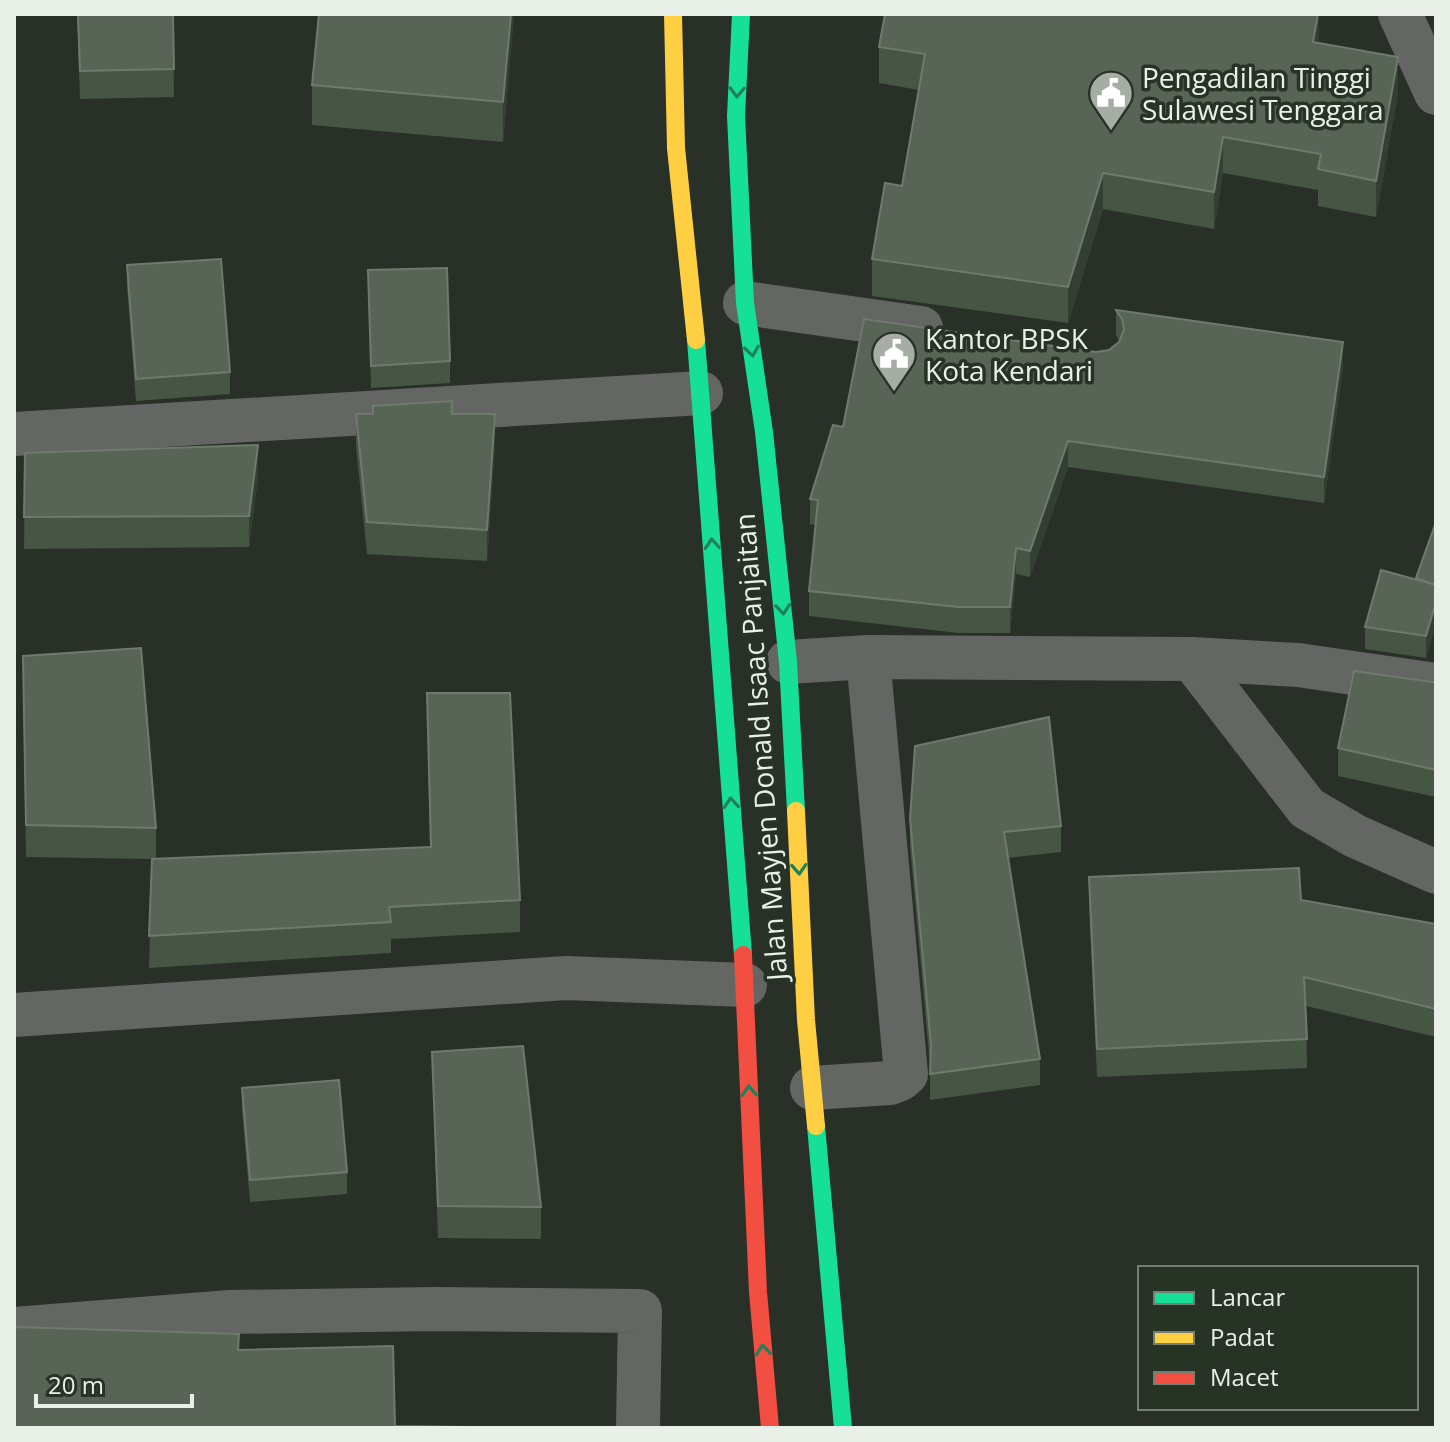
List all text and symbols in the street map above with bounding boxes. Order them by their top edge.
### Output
place label: Pengadilan Tinggi Sulawesi Tenggara [1142,58,1384,128]
public building icon: Pengadilan Tinggi Sulawesi Tenggara [1087,69,1135,132]
one-way arrow [729,86,746,99]
place label: Kantor BPSK Kota Kendari [925,319,1093,389]
public building icon: Kantor BPSK Kota Kendari [870,330,918,393]
one-way arrow [743,344,760,358]
street label: Jalan Mayjen Donald Isaac Panjaitan [725,512,796,985]
one-way arrow [704,537,721,550]
one-way arrow [775,603,792,616]
one-way arrow [723,796,740,809]
one-way arrow [790,863,807,876]
one-way arrow [741,1084,758,1097]
legend [1138,1266,1418,1410]
text: Lancar [1210,1280,1285,1313]
text: Padat [1210,1320,1274,1353]
one-way arrow [755,1343,772,1356]
scale bar [36,1358,192,1408]
text: Macet [1210,1360,1278,1393]
text: 20 m [48,1368,104,1401]

